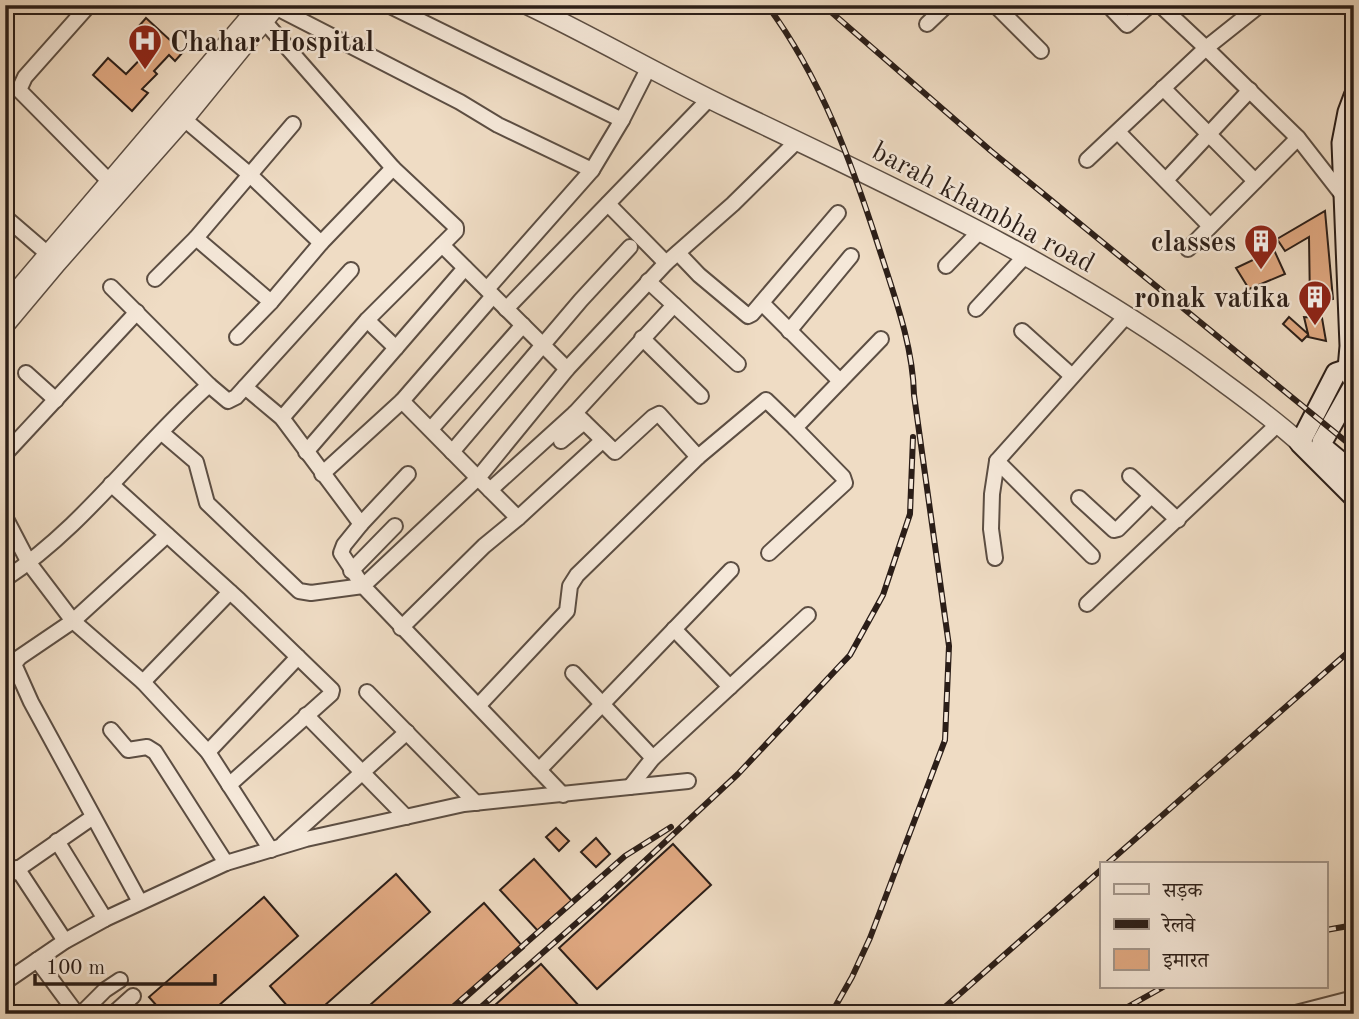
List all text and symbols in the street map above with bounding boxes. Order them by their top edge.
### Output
hospital icon: Chahar Hospital [126,22,164,71]
place label: Chahar Hospital [170,30,374,58]
street label: barah khambha road [867,138,1098,279]
building icon: classes [1242,222,1280,271]
place label: classes [1151,230,1236,258]
building icon: ronak vatika [1296,278,1334,327]
place label: ronak vatika [1134,286,1290,314]
legend [1100,862,1328,988]
text: सड़क [1162,881,1203,902]
text: रेलवे [1160,913,1197,937]
scale bar [35,942,215,986]
text: इमारत [1162,951,1210,972]
text: 100 m [46,958,105,979]

